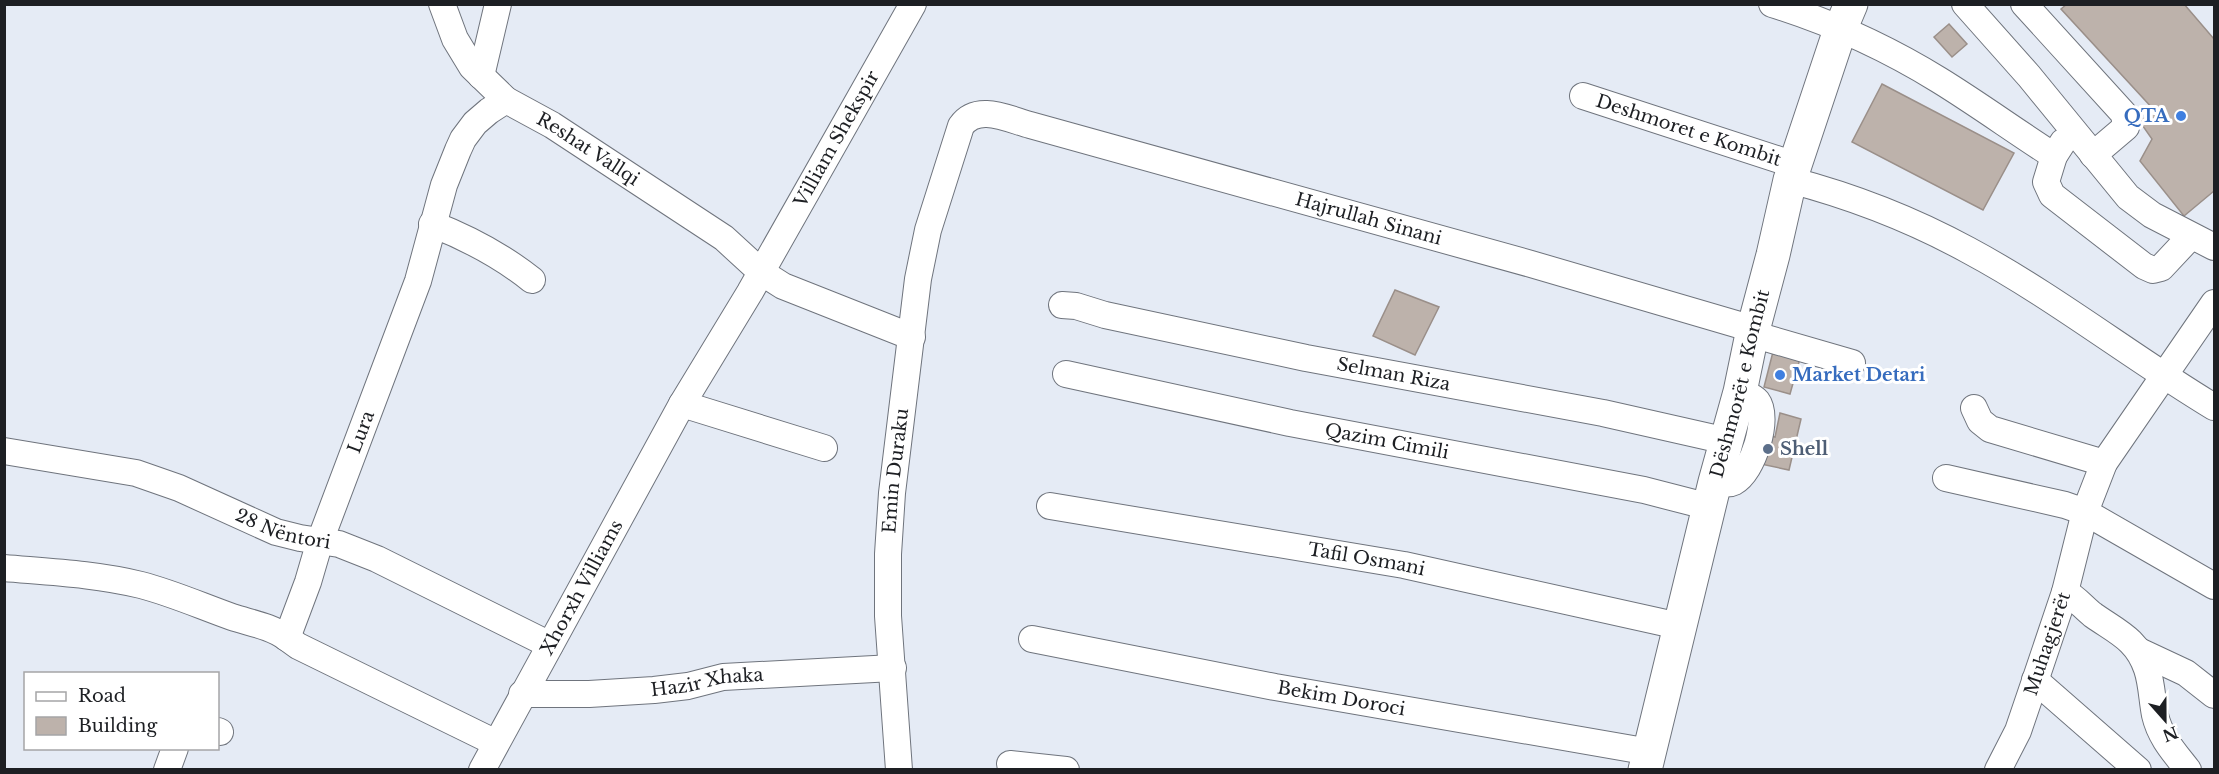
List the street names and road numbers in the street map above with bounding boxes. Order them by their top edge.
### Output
street label: Villiam Shekspir [789,67,884,212]
street label: Deshmoret e Kombit [1593,90,1784,171]
street label: Reshat Vallqi [533,108,644,190]
street label: Hajrullah Sinani [1293,188,1444,250]
street label: Dëshmorët e Kombit [1706,287,1774,480]
street label: Selman Riza [1335,353,1452,396]
street label: Emin Duraku [878,407,913,534]
street label: Lura [343,408,379,456]
street label: Qazim Cimili [1323,419,1451,464]
street label: 28 Nëntori [232,504,332,554]
street label: Xhorxh Villiams [536,516,628,659]
street label: Tafil Osmani [1306,538,1427,580]
street label: Muhagjerët [2020,589,2075,698]
street label: Hazir Xhaka [650,664,764,701]
street label: Bekim Doroci [1276,677,1407,720]

